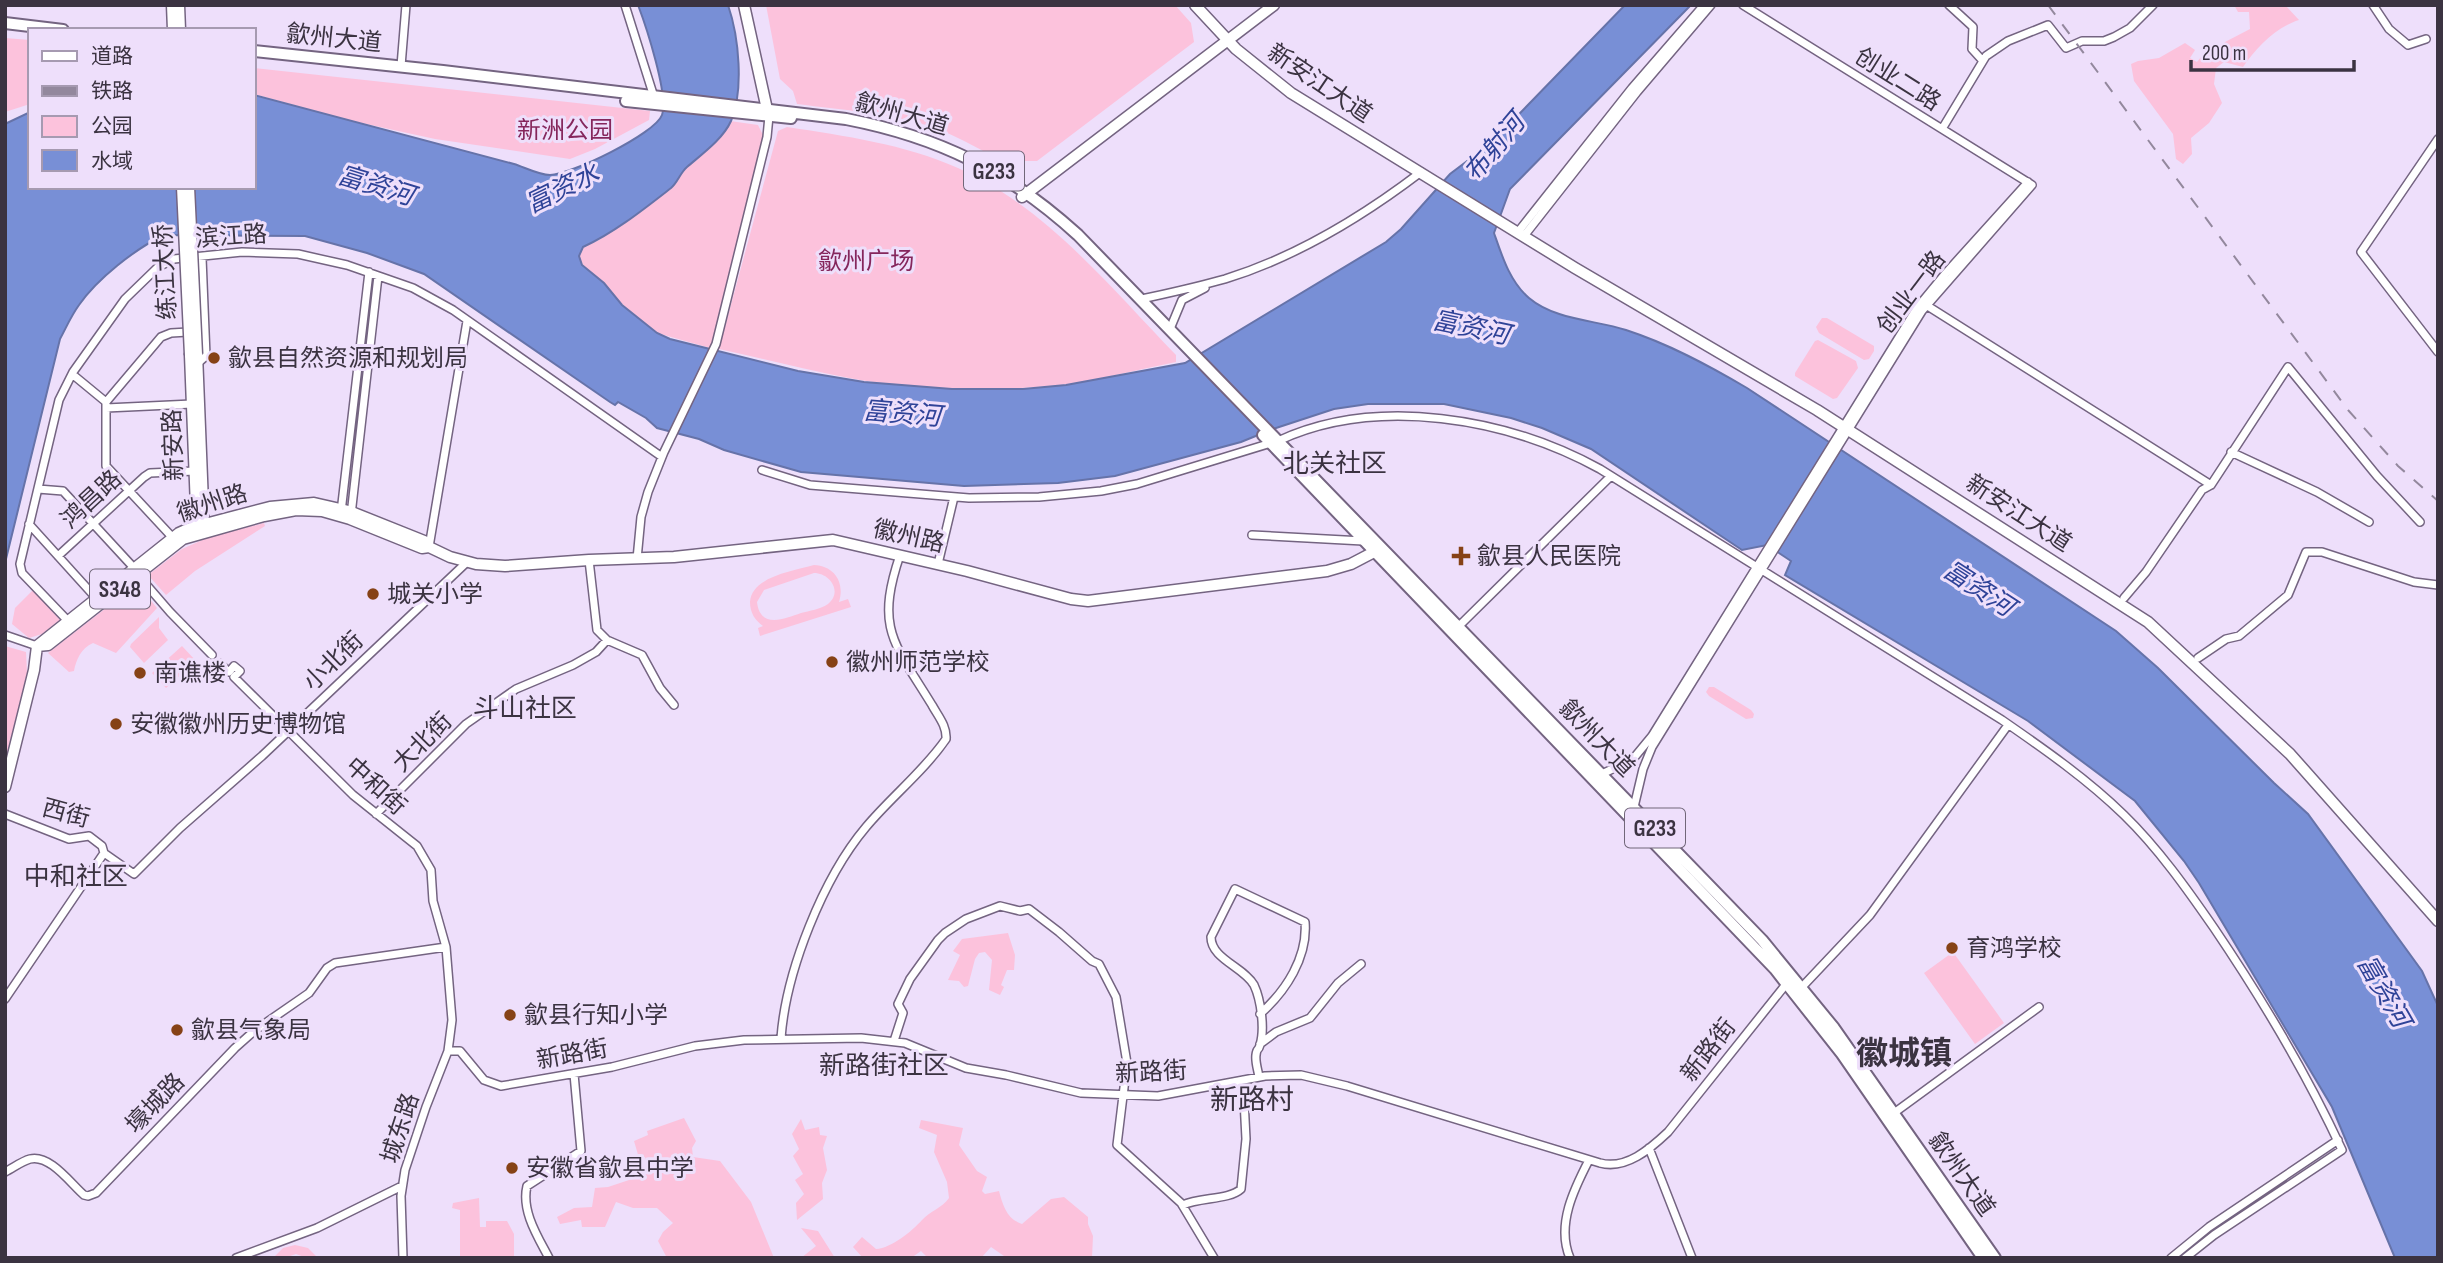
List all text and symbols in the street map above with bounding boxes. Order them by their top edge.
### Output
street label: 歙州大道 [285,19,383,58]
legend [28,28,256,189]
scale bar [2191,28,2354,72]
street label: 新安江大道 [1262,38,1378,129]
text: 200 m [2202,41,2246,66]
street label: 创业二路 [1849,42,1946,117]
text: 道路 [91,44,133,69]
text: 铁路 [91,79,133,104]
street label: 歙州大道 [852,87,952,142]
water label: 布射河 [1458,104,1535,188]
text: 公园 [91,114,133,139]
park label: 新洲公园 [517,116,613,145]
text: 水域 [91,149,133,174]
road number: G233 [964,152,1024,190]
water label: 富资水 [521,158,605,220]
water label: 富资河 [334,160,422,214]
street label: 滨江路 [194,220,268,253]
street label: 练江大桥 [149,223,182,321]
street label: 创业一路 [1871,245,1952,339]
park label: 歙州广场 [818,247,914,276]
water label: 富资河 [1429,305,1517,353]
place label: 歙县自然资源和规划局 [228,344,468,373]
marker: 歙县自然资源和规划局 [206,350,222,366]
water label: 富资河 [862,396,947,434]
street label: 新安路 [158,408,189,481]
district label: 北关社区 [1283,449,1387,480]
street label: 鸿昌路 [55,464,128,535]
street label: 新安江大道 [1961,469,2077,558]
street label: 徽州路 [173,479,251,528]
street label: 徽州路 [871,514,947,559]
place label: 歙县人民医院 [1477,542,1621,571]
marker: 歙县人民医院 [1451,546,1471,566]
water label: 富资河 [1937,555,2024,626]
road number: S348 [90,569,150,608]
place label: 城关小学 [387,580,483,609]
marker: 城关小学 [365,586,381,602]
street label: 小北街 [297,626,369,697]
place label: 徽州师范学校 [846,648,990,677]
marker: 徽州师范学校 [824,654,840,670]
place label: 南谯楼 [154,659,226,688]
marker: 南谯楼 [132,665,148,681]
district label: 斗山社区 [473,694,577,725]
street label: 歙州大道 [1553,694,1640,783]
street label: 大北街 [387,707,458,778]
place label: 安徽徽州历史博物馆 [130,710,346,739]
marker: 安徽徽州历史博物馆 [108,716,124,732]
street label: 中和街 [339,752,412,821]
street label: 西街 [39,793,93,834]
road number: G233 [1625,808,1685,848]
district label: 中和社区 [24,862,128,893]
place label: 育鸿学校 [1966,934,2062,963]
marker: 育鸿学校 [1944,940,1960,956]
water label: 富资河 [2350,950,2418,1038]
place label: 歙县行知小学 [524,1001,668,1030]
marker: 歙县行知小学 [502,1007,518,1023]
street label: 新路街 [1675,1013,1742,1088]
place label: 歙县气象局 [191,1016,311,1045]
marker: 歙县气象局 [169,1022,185,1038]
street label: 新路街 [534,1034,610,1075]
district label: 徽城镇 [1856,1035,1952,1074]
district label: 新路街社区 [819,1051,949,1082]
street label: 新路街 [1114,1056,1188,1089]
street label: 壕城路 [120,1067,191,1139]
district label: 新路村 [1210,1084,1294,1117]
street label: 城东路 [376,1089,425,1167]
street label: 歙州大道 [1922,1127,2001,1222]
place label: 安徽省歙县中学 [526,1154,694,1183]
marker: 安徽省歙县中学 [504,1160,520,1176]

